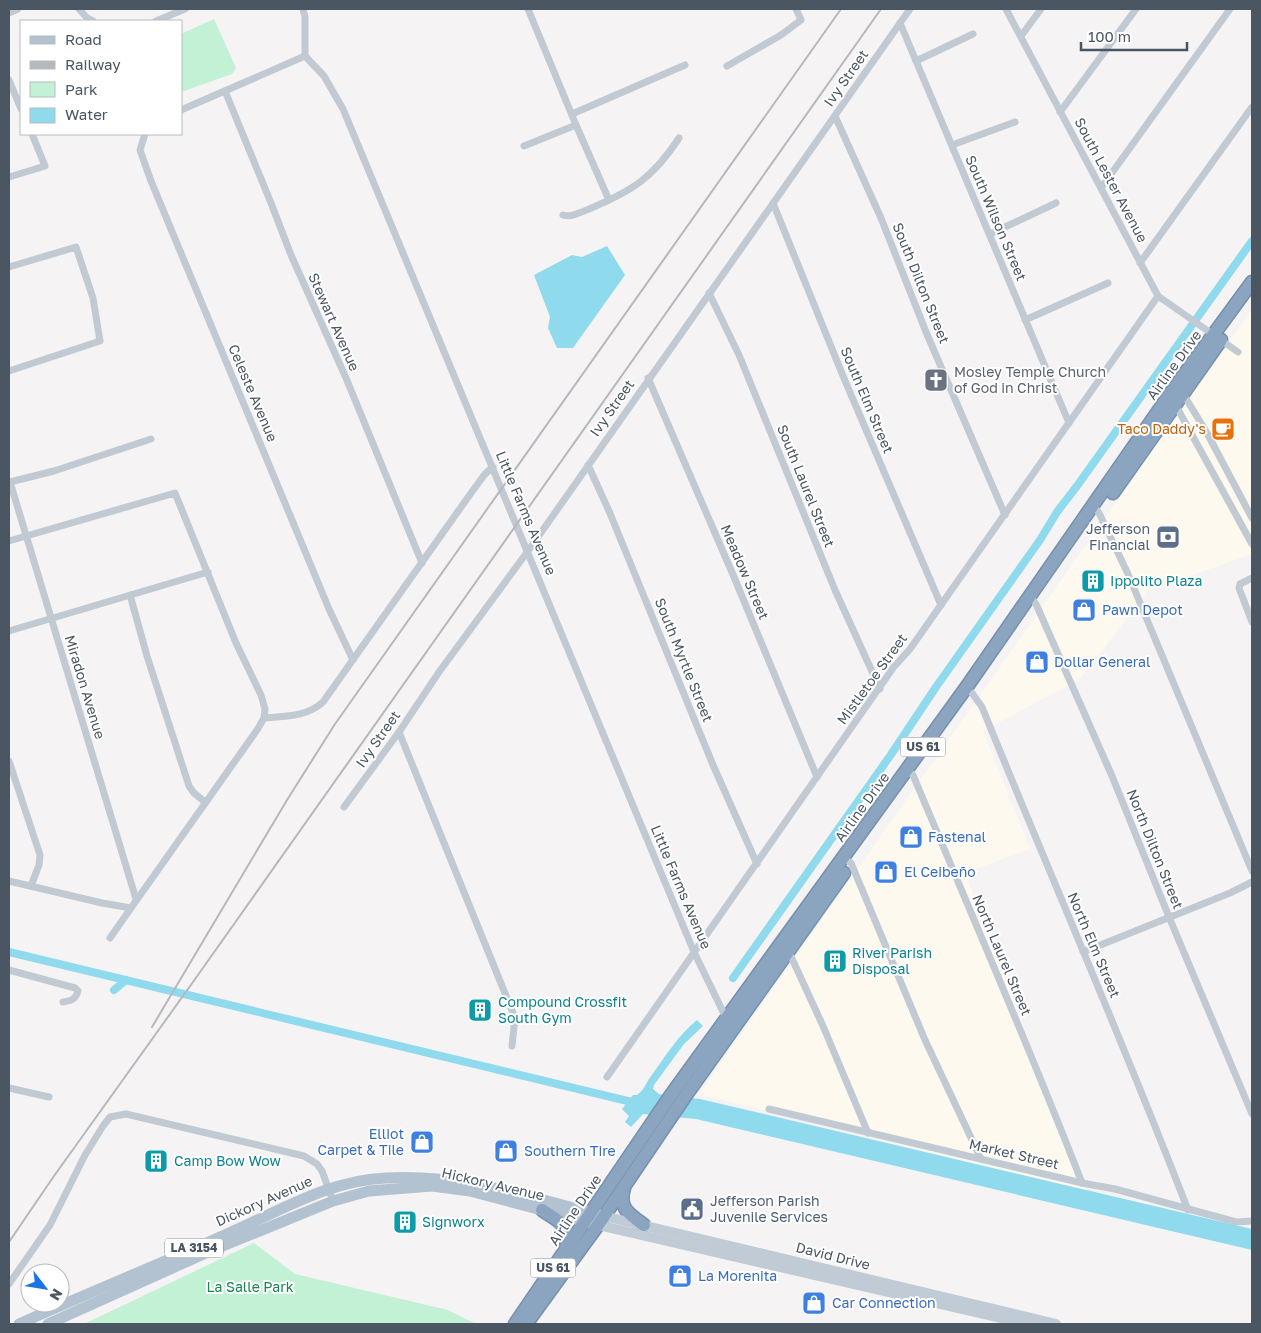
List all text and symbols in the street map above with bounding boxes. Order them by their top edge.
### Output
legend [20,20,182,135]
scale bar [1081,20,1187,52]
text: 100 m [1088,27,1131,45]
text: Road [65,30,102,48]
street label: Ivy Street [820,46,871,109]
text: Railway [65,55,121,73]
text: Park [65,80,98,98]
text: Water [65,105,108,123]
street label: South Lester Avenue [1071,114,1152,245]
street label: South Wilson Street [962,153,1031,283]
street label: South Dilton Street [889,220,953,346]
street label: Stewart Avenue [305,270,364,373]
street label: Airline Drive [1143,327,1204,403]
street label: Celeste Avenue [225,342,282,444]
street label: South Elm Street [837,344,898,456]
place label: Mosley Temple Church of God in Christ [954,363,1106,396]
church icon: Mosley Temple Church of God in Christ [923,367,949,393]
street label: Ivy Street [586,376,637,439]
cafe icon: Taco Daddy's [1210,416,1236,442]
place label: Taco Daddy's [1117,420,1206,437]
street label: South Laurel Street [774,422,839,550]
street label: Little Farms Avenue [493,448,560,577]
place label: Jefferson Financial [1086,520,1150,553]
street label: Meadow Street [718,522,773,622]
bank icon: Jefferson Financial [1155,524,1181,550]
building icon: Ippolito Plaza [1080,568,1106,594]
place label: Ippolito Plaza [1110,572,1202,589]
street label: South Myrtle Street [652,595,717,724]
shop icon: Pawn Depot [1071,597,1097,623]
place label: Pawn Depot [1102,601,1183,618]
street label: Mistletoe Street [833,630,910,728]
street label: Miradon Avenue [62,633,109,741]
shop icon: Dollar General [1024,649,1050,675]
place label: Dollar General [1054,653,1150,670]
street label: Ivy Street [352,707,403,770]
road number: US 61 [900,738,946,756]
street label: Airline Drive [831,769,892,845]
street label: North Dilton Street [1124,786,1187,911]
street label: Little Farms Avenue [648,822,715,951]
shop icon: Fastenal [898,824,924,850]
place label: Fastenal [928,828,986,845]
shop icon: El Ceibeño [873,859,899,885]
place label: El Ceibeño [904,863,976,880]
street label: North Elm Street [1065,890,1124,1000]
street label: North Laurel Street [969,892,1036,1018]
place label: River Parish Disposal [852,944,932,977]
building icon: River Parish Disposal [822,948,848,974]
place label: Compound Crossfit South Gym [498,993,627,1026]
building icon: Compound Crossfit South Gym [467,997,493,1023]
place label: Elliot Carpet & Tile [318,1125,404,1158]
shop icon: Elliot Carpet & Tile [409,1129,435,1155]
street label: Market Street [968,1135,1061,1172]
shop icon: Southern Tire [493,1138,519,1164]
place label: Southern Tire [524,1142,616,1159]
building icon: Camp Bow Wow [143,1148,169,1174]
place label: Camp Bow Wow [174,1152,281,1169]
street label: Hickory Avenue [440,1163,546,1204]
street label: Airline Drive [545,1171,604,1248]
street label: Dickory Avenue [213,1172,315,1229]
place label: Jefferson Parish Juvenile Services [710,1192,828,1225]
public building icon: Jefferson Parish Juvenile Services [679,1196,705,1222]
building icon: Signworx [392,1209,418,1235]
place label: Signworx [422,1213,485,1230]
road number: LA 3154 [165,1238,223,1258]
street label: David Drive [794,1238,872,1273]
road number: US 61 [530,1258,576,1278]
north arrow [20,1263,70,1313]
shop icon: La Morenita [667,1263,693,1289]
place label: La Morenita [698,1267,777,1284]
park label: La Salle Park [206,1278,294,1295]
text: N [47,1286,67,1304]
shop icon: Car Connection [801,1290,827,1316]
place label: Car Connection [832,1294,936,1311]

